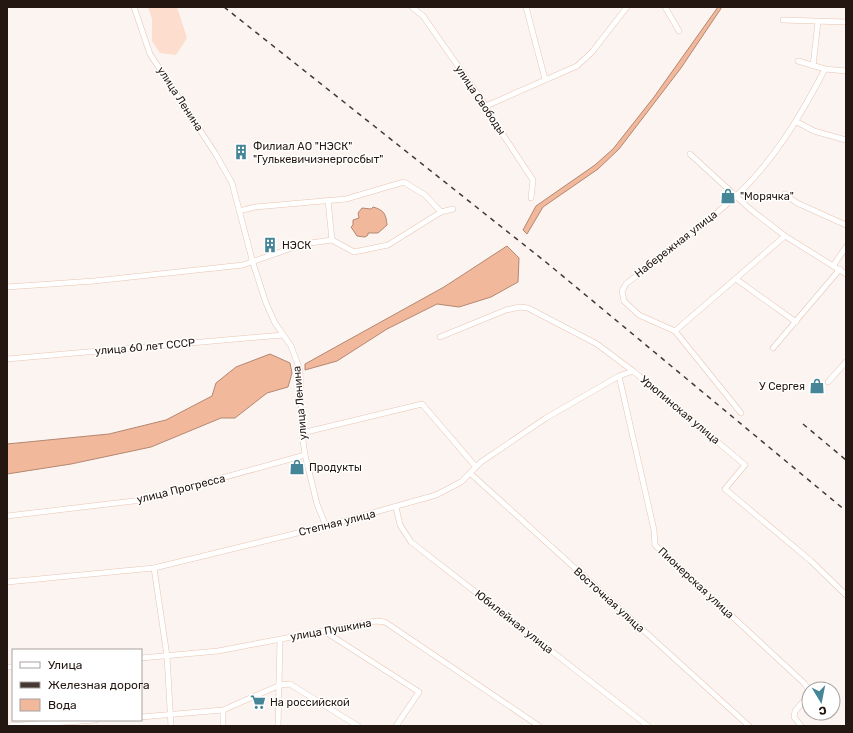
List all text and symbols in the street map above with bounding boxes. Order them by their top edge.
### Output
street label: улица Свободы [452,63,508,137]
street label: улица Ленина [154,64,206,134]
place label: Филиал АО "НЭСК" "Гулькевичиэнергосбыт" [253,140,383,166]
building icon: Филиал АО "НЭСК" "Гулькевичиэнергосбыт" [232,143,250,161]
shop icon: "Морячка" [719,187,737,205]
place label: "Морячка" [740,190,794,203]
street label: Набережная улица [632,208,720,280]
building icon: НЭСК [261,236,279,254]
place label: НЭСК [282,239,311,252]
street label: улица 60 лет СССР [94,336,196,358]
street label: улица Ленина [290,365,310,441]
street label: Урюпинская улица [638,373,722,447]
shop icon: У Сергея [808,377,826,395]
place label: У Сергея [759,380,805,393]
shop icon: Продукты [288,458,306,476]
place label: Продукты [309,461,362,474]
street label: улица Прогресса [135,472,227,506]
street label: Степная улица [297,507,377,539]
street label: Пионерская улица [655,545,737,621]
street label: Восточная улица [571,565,647,635]
street label: Юбилейная улица [472,587,556,657]
street label: улица Пушкина [289,616,373,644]
legend [12,649,142,721]
text: Улица [48,658,82,672]
text: Железная дорога [48,678,150,692]
north arrow [801,681,841,721]
supermarket icon: На российской [249,693,267,711]
place label: На российской [270,696,350,709]
text: Вода [48,698,77,712]
text: С [817,703,828,717]

